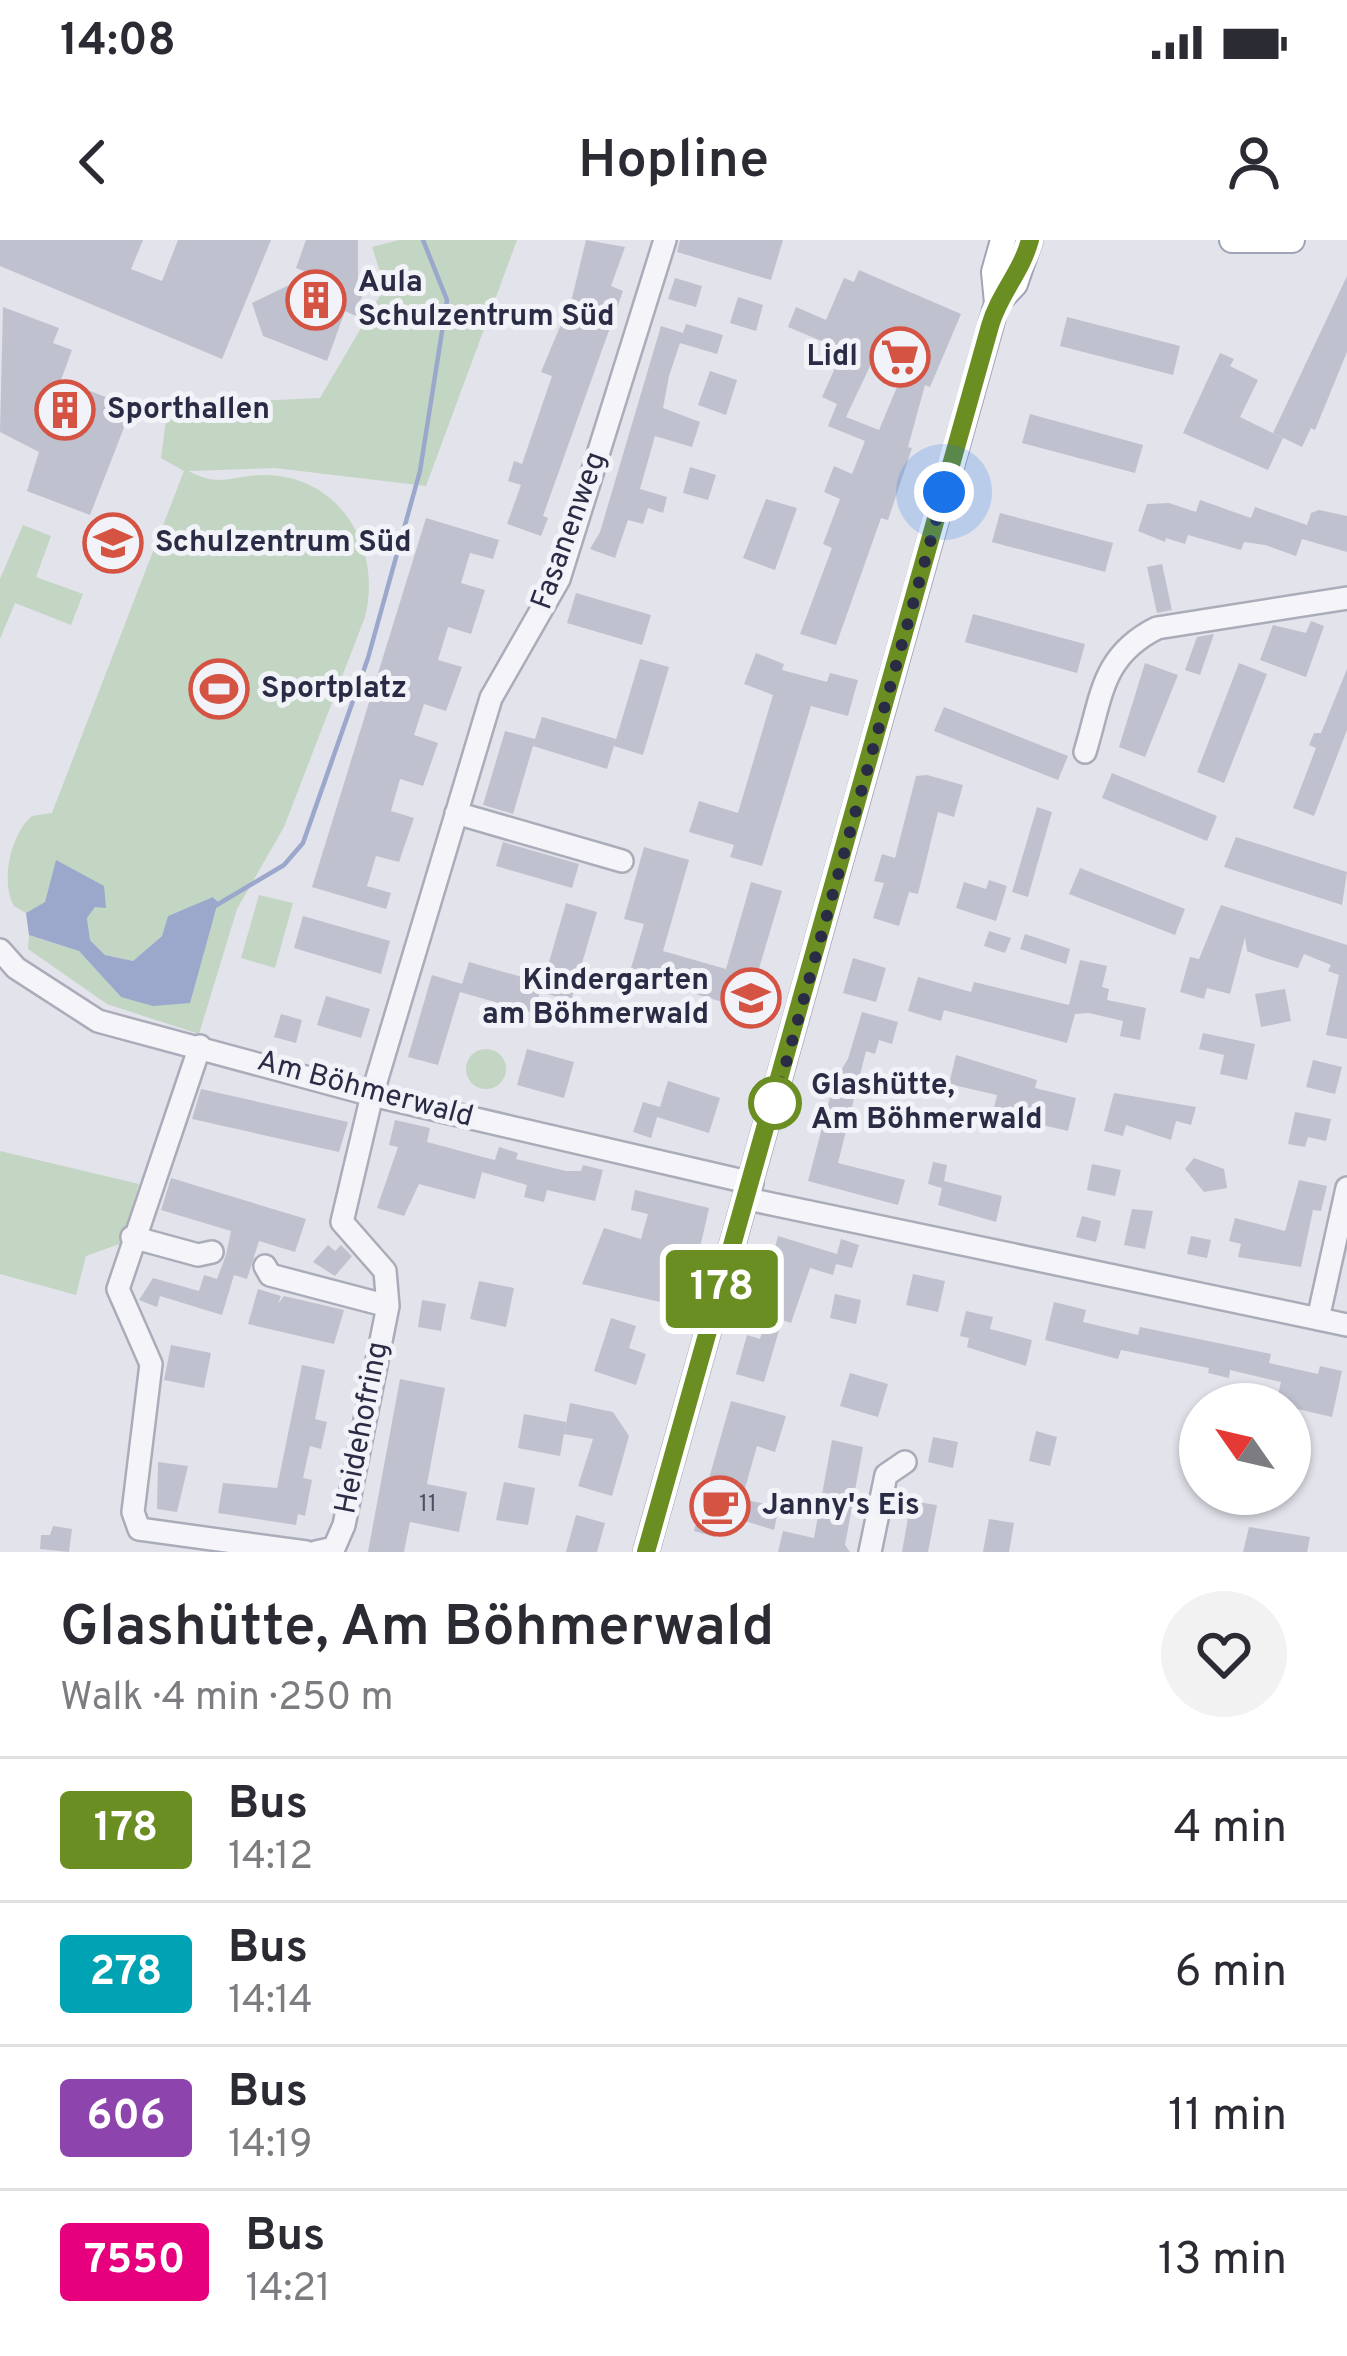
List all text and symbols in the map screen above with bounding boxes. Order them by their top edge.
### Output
text: 14:08 [60,14,176,71]
text: Hopline [578,128,769,197]
icon: back [60,129,126,195]
icon: person [1221,129,1287,195]
place label: Aula Schulzentrum Süd [358,265,615,336]
building icon: Aula Schulzentrum Süd [285,269,347,331]
supermarket icon: Lidl [869,326,931,388]
place label: Lidl [806,339,858,376]
building icon: Sporthallen [34,379,96,441]
place label: Sporthallen [107,392,270,429]
street label: Fasanenweg [524,447,616,615]
your location [914,462,974,522]
school or university icon: Schulzentrum Süd [82,512,144,574]
place label: Schulzentrum Süd [155,525,412,562]
sports icon: Sportplatz [188,658,250,720]
place label: Sportplatz [261,671,407,708]
place label: Kindergarten am Böhmerwald [482,963,709,1034]
school or university icon: Kindergarten am Böhmerwald [720,967,782,1029]
street label: Am Böhmerwald [253,1043,477,1137]
place label: Glashütte, Am Böhmerwald [811,1068,1043,1139]
marker: Glashütte, Am Böhmerwald [750,1078,800,1128]
line badge: 178 [653,1250,791,1328]
text: 178 [690,1262,754,1315]
street label: Heidehofring [328,1339,398,1517]
north arrow [1179,1383,1311,1515]
map controls [1179,1383,1311,1515]
cafe icon: Janny's Eis [689,1475,751,1537]
place label: Janny's Eis [762,1488,920,1525]
house number: 11 [419,1490,437,1520]
button: heart [1161,1591,1287,1717]
text: Glashütte, Am Böhmerwald [60,1594,774,1666]
text: Walk · 4 min · 250 m [60,1675,393,1724]
text: Bus [228,1777,308,1834]
text: 4 min [1174,1801,1287,1858]
text: 178 [94,1803,158,1856]
text: 14:12 [228,1834,313,1883]
text: Bus [228,1921,308,1978]
text: 6 min [1175,1945,1287,2002]
text: 278 [90,1947,162,2000]
text: 14:14 [228,1978,313,2027]
text: Bus [228,2065,308,2122]
text: 11 min [1168,2089,1287,2146]
text: 606 [86,2091,166,2144]
text: 14:19 [228,2122,313,2171]
text: Bus [245,2209,325,2266]
text: 13 min [1158,2233,1287,2290]
text: 7550 [84,2235,185,2288]
text: 14:21 [245,2266,331,2315]

